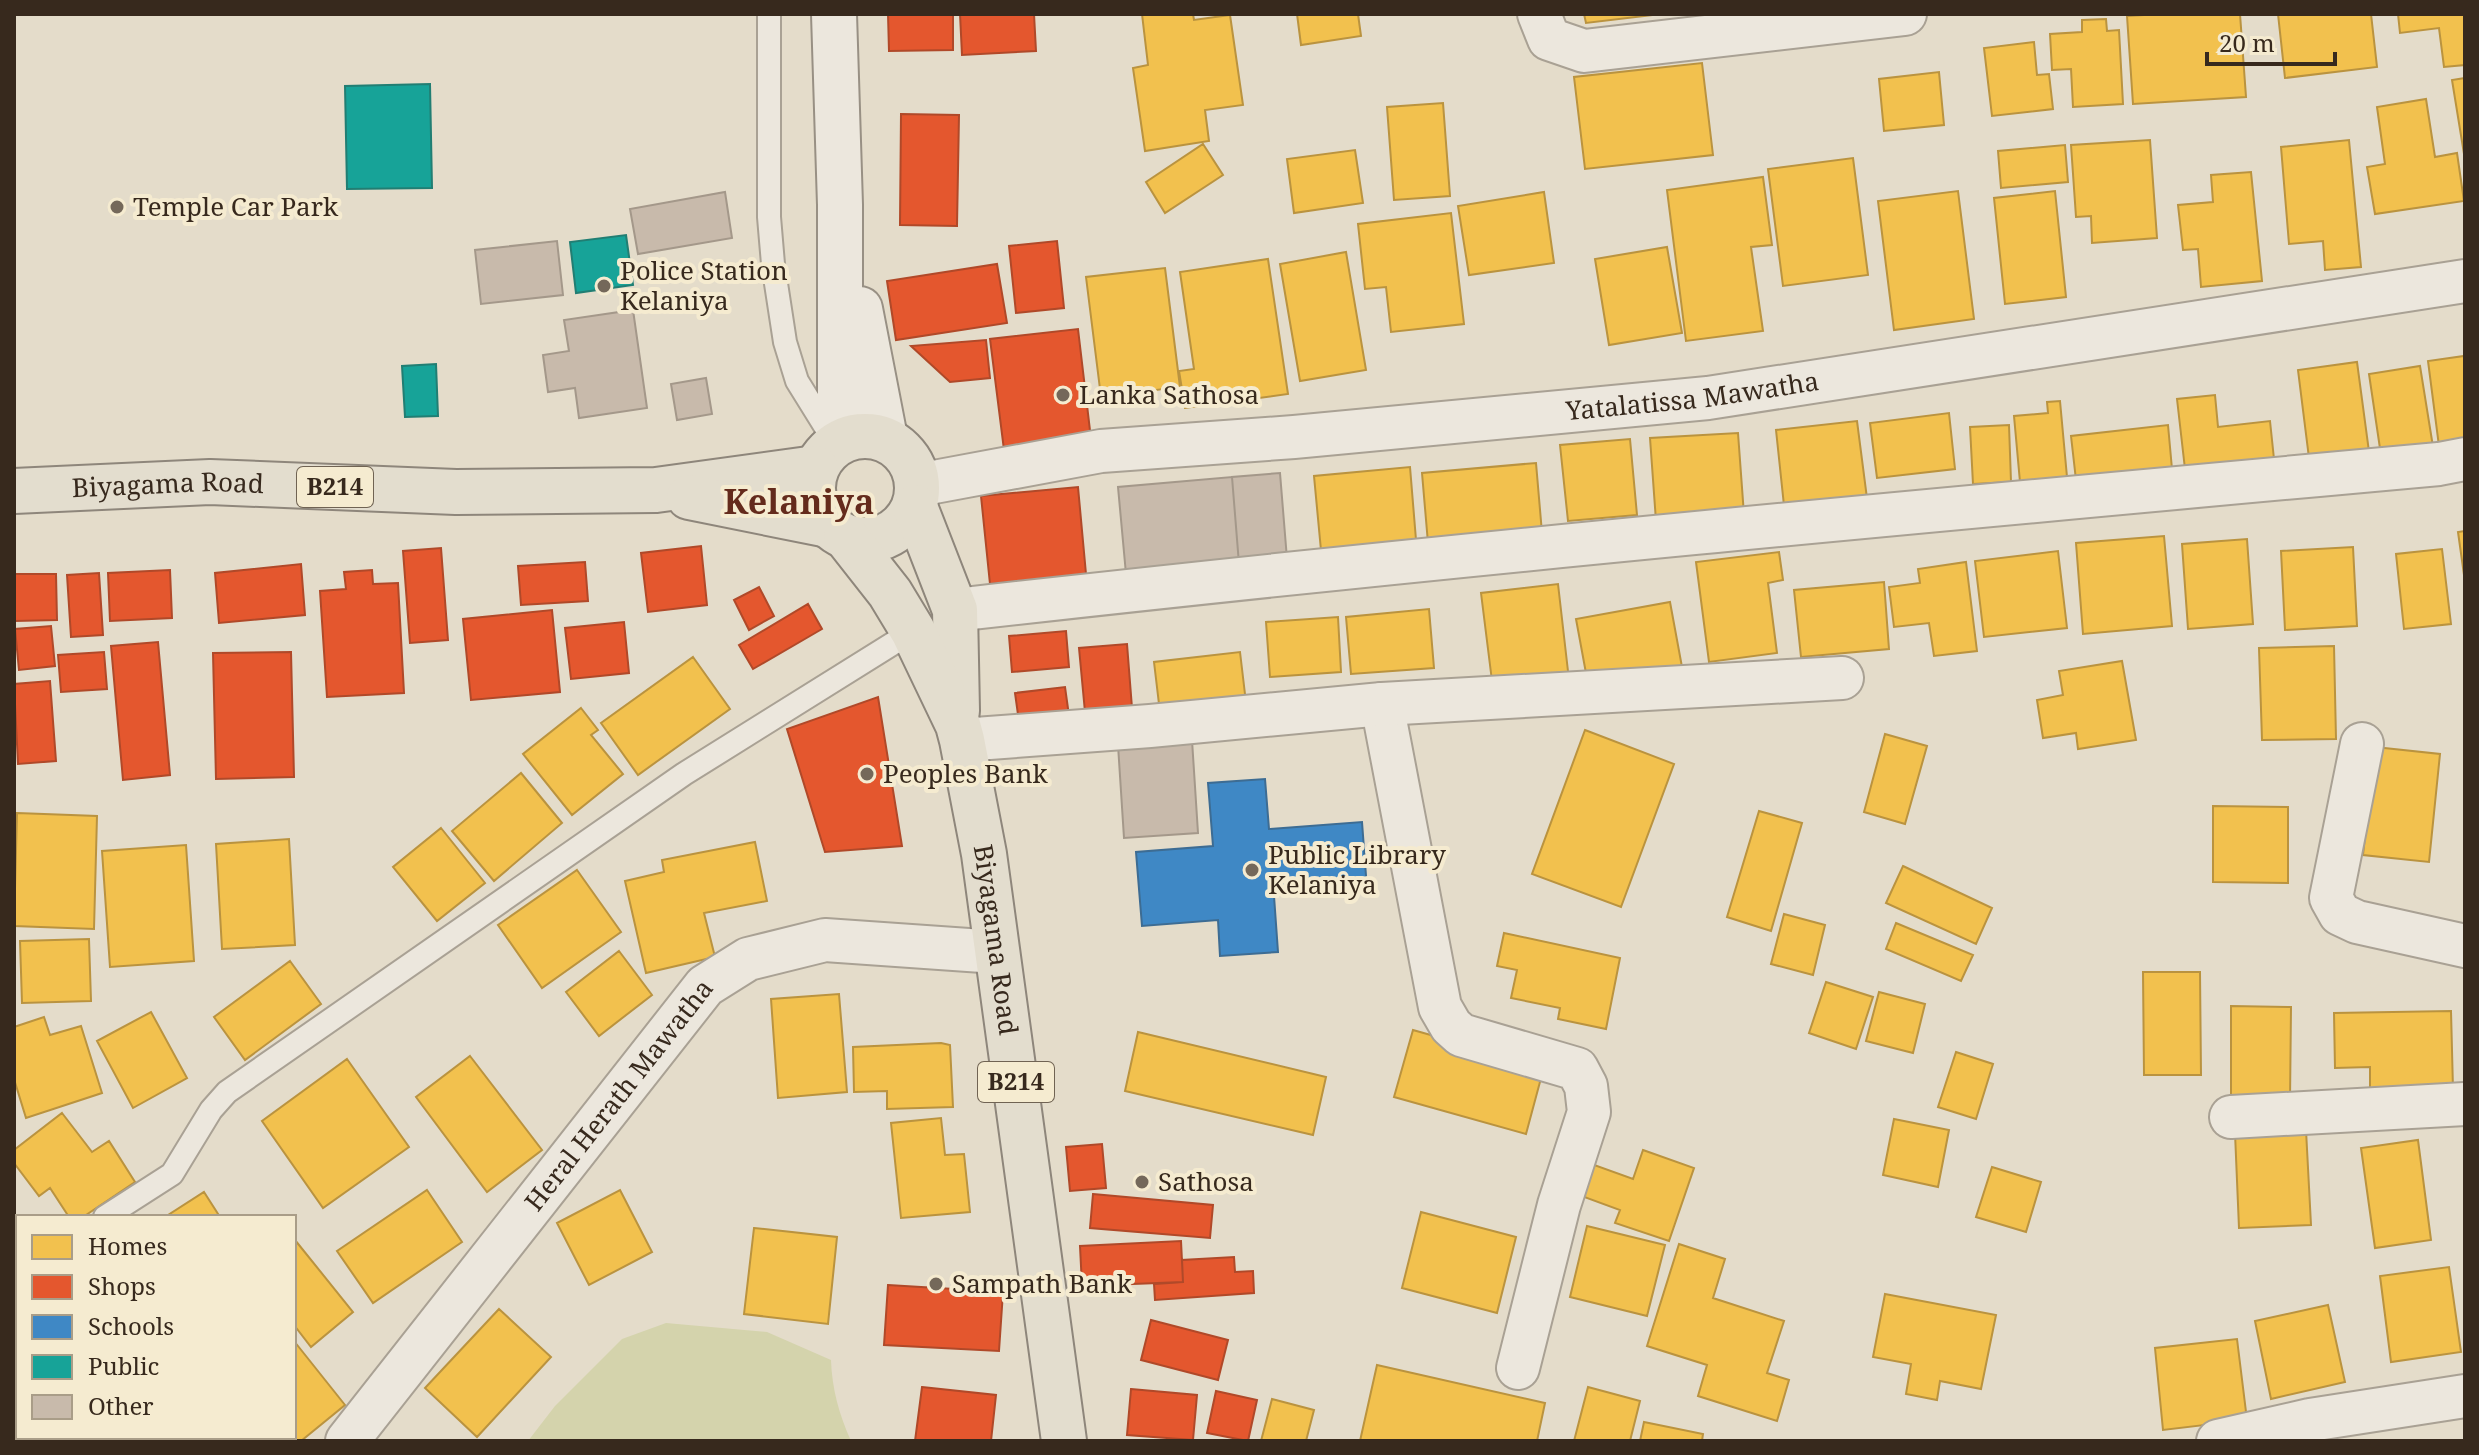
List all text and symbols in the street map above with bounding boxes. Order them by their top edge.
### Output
scale bar [2207,16,2335,66]
text: 20 m [2219,26,2275,59]
place label: Temple Car Park [133,188,339,224]
marker: Temple Car Park [108,198,126,216]
place label: Police Station Kelaniya [620,252,788,318]
marker: Police Station Kelaniya [595,277,613,295]
street label: Yatalatissa Mawatha [1563,362,1821,428]
place label: Lanka Sathosa [1079,376,1259,412]
marker: Lanka Sathosa [1054,386,1072,404]
street label: Biyagama Road [71,463,265,505]
road number: B214 [297,467,373,507]
district label: Kelaniya [724,478,874,524]
place label: Peoples Bank [883,755,1048,791]
marker: Peoples Bank [858,765,876,783]
place label: Public Library Kelaniya [1268,836,1446,902]
street label: Biyagama Road [966,841,1027,1037]
marker: Public Library Kelaniya [1243,861,1261,879]
street label: Heral Herath Mawatha [516,971,721,1218]
road number: B214 [978,1062,1054,1102]
place label: Sathosa [1158,1163,1254,1199]
marker: Sathosa [1133,1173,1151,1191]
legend [16,1215,296,1439]
text: Homes [88,1229,167,1262]
place label: Sampath Bank [952,1265,1133,1301]
text: Shops [88,1269,156,1302]
marker: Sampath Bank [927,1275,945,1293]
text: Schools [88,1309,174,1342]
text: Public [88,1349,159,1382]
text: Other [88,1389,154,1422]

